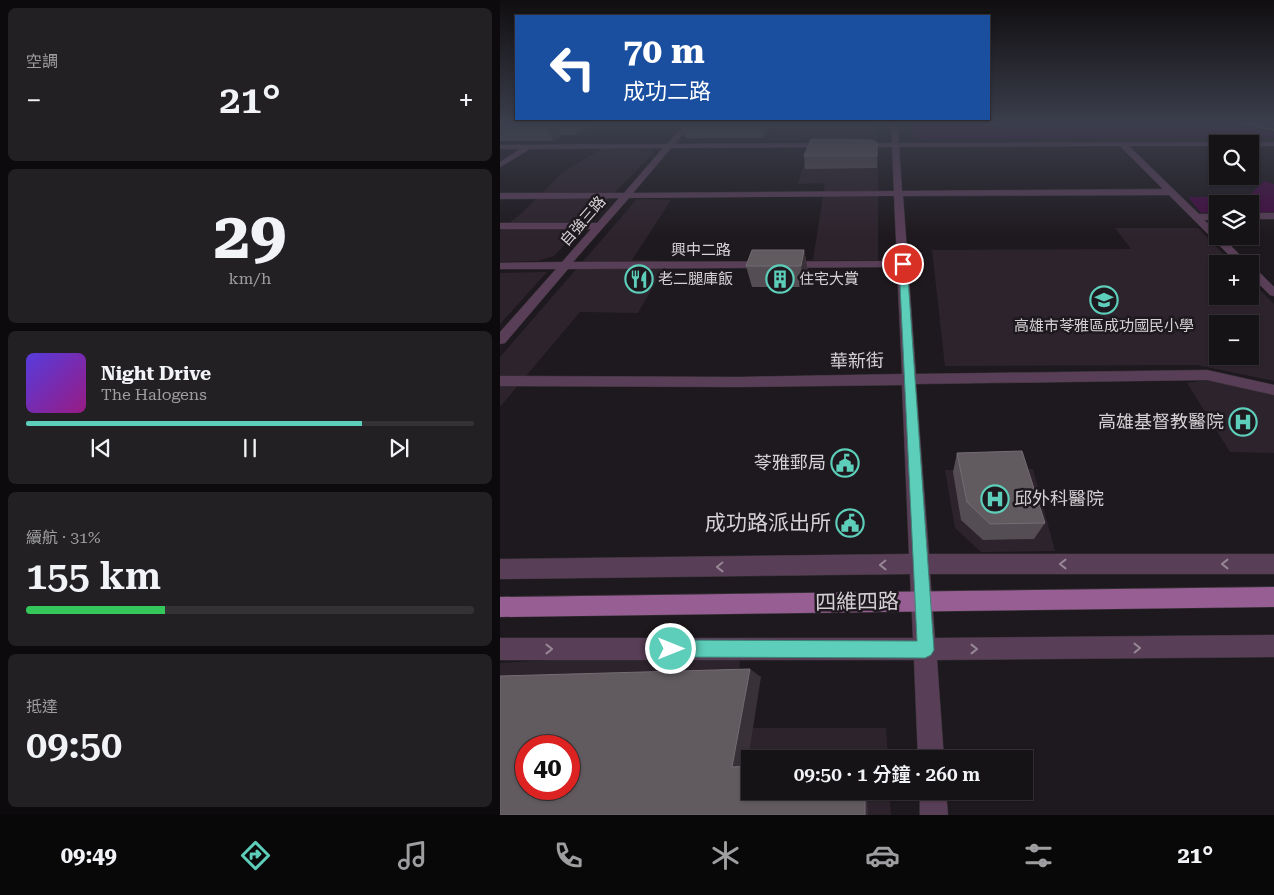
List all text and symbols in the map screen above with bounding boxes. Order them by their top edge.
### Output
text: 70 m [623,31,705,72]
icon: left [540,35,605,100]
text: 空調 [26,52,58,71]
text: 21° [219,78,281,122]
text: 成功二路 [623,79,711,104]
text: − [26,84,42,117]
text: + [458,84,474,117]
map controls [1209,135,1259,365]
button: search [1209,135,1259,185]
street label: 自強三路 [557,192,609,250]
button: layers [1209,195,1259,245]
text: 29 [214,198,286,274]
street label: 興中二路 [671,241,731,259]
pin [882,243,924,285]
icon: arrive [889,250,917,278]
button: + [1209,255,1259,305]
restaurant icon: 老二腿庫飯 [624,264,654,294]
building icon: 住宅大賞 [765,264,795,294]
text: km/h [229,269,271,288]
place label: 老二腿庫飯 [658,270,733,288]
place label: 住宅大賞 [799,270,859,288]
school or university icon: 高雄市苓雅區成功國民小學 [1089,285,1119,315]
button: − [1209,315,1259,365]
place label: 高雄市苓雅區成功國民小學 [1014,317,1194,335]
street label: 華新街 [830,350,884,371]
text: Night Drive [101,362,211,385]
text: The Halogens [101,385,207,404]
hospital icon: 高雄基督教醫院 [1228,407,1258,437]
place label: 高雄基督教醫院 [1098,411,1224,432]
icon: previous [87,434,115,462]
icon: pause [236,434,264,462]
icon: next [385,434,413,462]
public building icon: 苓雅郵局 [830,448,860,478]
place label: 苓雅郵局 [754,452,826,473]
hospital icon: 邱外科醫院 [980,484,1010,514]
place label: 邱外科醫院 [1014,488,1104,509]
public building icon: 成功路派出所 [835,508,865,538]
place label: 成功路派出所 [705,511,831,535]
text: 續航 · 31% [26,528,101,547]
text: 155 km [26,554,161,598]
one-way arrow [1059,559,1066,569]
one-way arrow [1221,559,1229,569]
one-way arrow [879,560,886,570]
one-way arrow [716,562,724,572]
street label: 四維四路 [815,589,899,615]
position arrow [644,622,696,674]
one-way arrow [1133,642,1141,653]
one-way arrow [545,644,553,654]
one-way arrow [970,644,978,654]
text: 抵達 [26,697,58,716]
text: 09:50 [26,723,122,767]
speed limit sign: 40 [515,735,580,800]
text: 09:50 · 1 分鐘 · 260 m [794,763,980,786]
icon: directions [238,838,273,873]
icon: music [395,838,430,873]
icon: phone [551,838,586,873]
icon: climate [708,838,743,873]
icon: car [865,838,900,873]
icon: filters [1021,838,1056,873]
text: 09:49 [61,843,117,868]
text: 21° [1178,843,1213,868]

